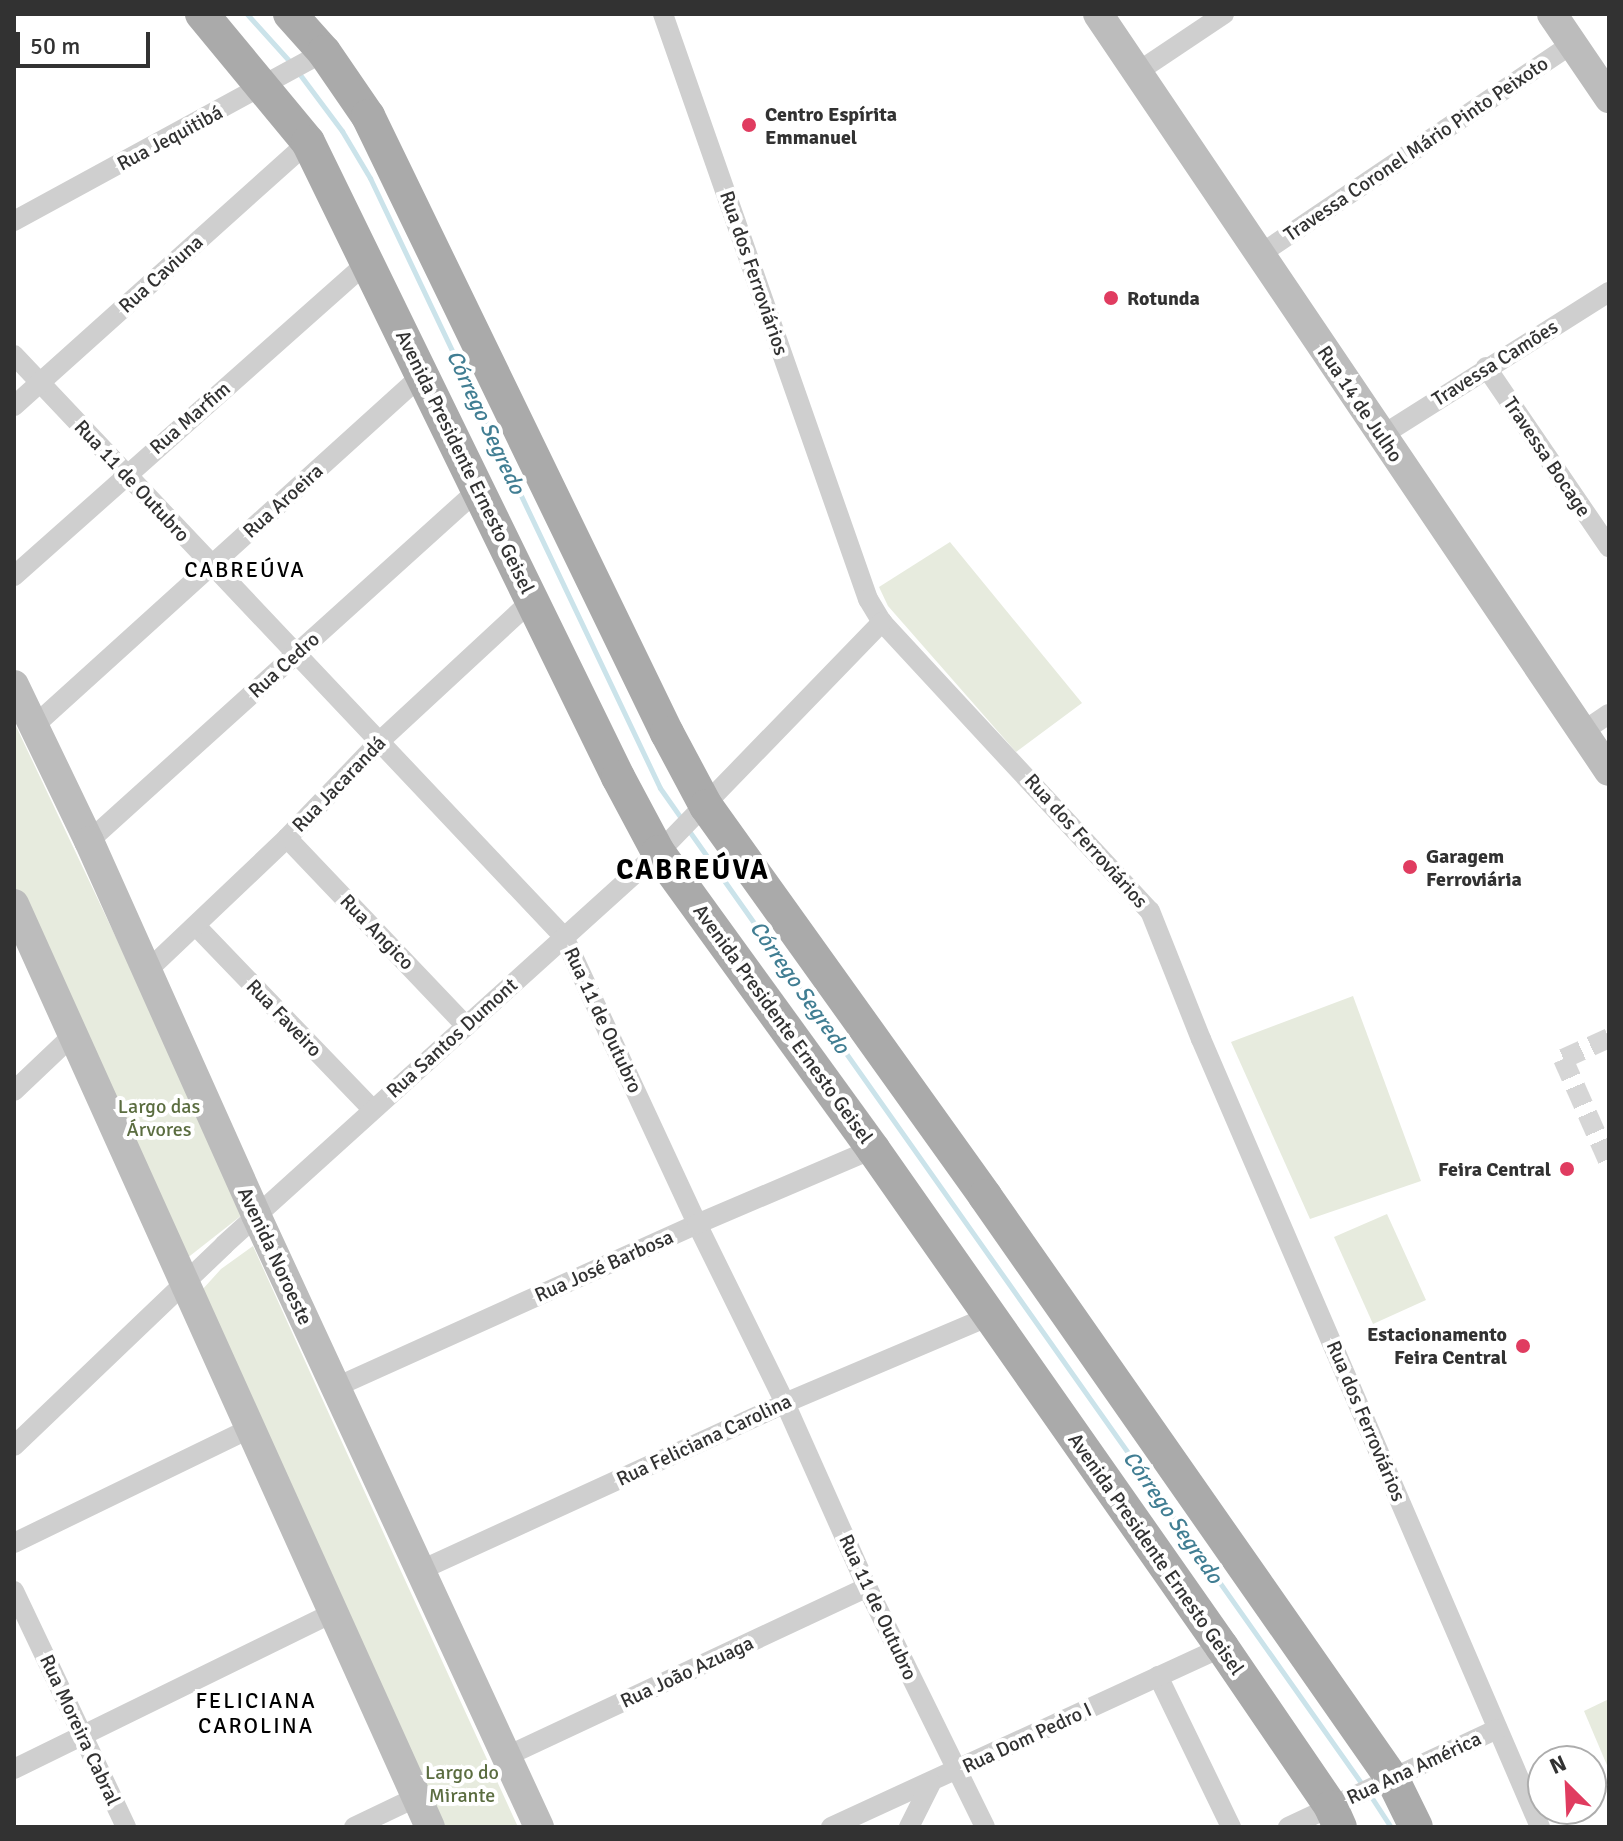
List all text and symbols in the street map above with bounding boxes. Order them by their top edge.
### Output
scale bar [20,16,154,66]
text: 50 m [30,31,80,61]
street label: Travessa Coronel Mário Pinto Peixoto [1279,51,1553,247]
street label: Rua Jequitibá [113,100,227,176]
place label: Centro Espírita Emmanuel [765,102,897,149]
marker: Centro Espírita Emmanuel [740,116,758,134]
street label: Rua dos Ferroviários [715,188,793,358]
street label: Rua Caviuna [114,230,208,318]
place label: Rotunda [1127,286,1200,310]
marker: Rotunda [1102,289,1120,307]
street label: Travessa Camões [1428,315,1562,411]
street label: Avenida Presidente Ernesto Geisel [391,326,539,598]
street label: Rua 14 de Julho [1312,341,1408,467]
water label: Córrego Segredo [441,346,531,498]
street label: Rua Marfim [145,377,235,459]
street label: Travessa Bocage [1498,393,1596,521]
street label: Rua 11 de Outubro [69,415,195,547]
street label: Rua Aroeira [238,459,328,543]
district label: CABREÚVA [184,557,306,583]
street label: Rua Cedro [244,627,324,703]
street label: Rua Jacarandá [287,731,391,837]
street label: Rua dos Ferroviários [1019,769,1153,913]
place label: Garagem Ferroviária [1426,844,1522,891]
district label: CABREÚVA [616,853,770,887]
marker: Garagem Ferroviária [1401,858,1419,876]
street label: Rua Angico [335,889,419,975]
street label: Avenida Presidente Ernesto Geisel [688,900,878,1148]
water label: Córrego Segredo [744,916,856,1058]
street label: Rua 11 de Outubro [559,943,647,1097]
street label: Rua Santos Dumont [382,973,522,1103]
street label: Rua Faveiro [241,974,327,1062]
park label: Largo das Árvores [118,1095,200,1142]
place label: Feira Central [1438,1157,1551,1181]
marker: Feira Central [1558,1160,1576,1178]
street label: Avenida Noroeste [233,1183,317,1329]
street label: Rua José Barbosa [531,1225,677,1307]
place label: Estacionamento Feira Central [1367,1322,1507,1369]
street label: Rua dos Ferroviários [1321,1337,1411,1505]
marker: Estacionamento Feira Central [1514,1337,1532,1355]
street label: Rua Feliciana Carolina [613,1389,795,1491]
street label: Avenida Presidente Ernesto Geisel [1063,1428,1249,1680]
water label: Córrego Segredo [1117,1446,1229,1588]
street label: Rua 11 de Outubro [834,1530,922,1684]
street label: Rua João Azuaga [617,1631,757,1713]
street label: Rua Moreira Cabral [35,1651,125,1809]
district label: FELICIANA CAROLINA [195,1687,317,1738]
street label: Rua Dom Pedro I [959,1698,1095,1778]
street label: Rua Ana América [1343,1726,1485,1810]
north arrow [1527,1745,1607,1825]
text: N [1545,1749,1570,1780]
park label: Largo do Mirante [425,1760,499,1807]

